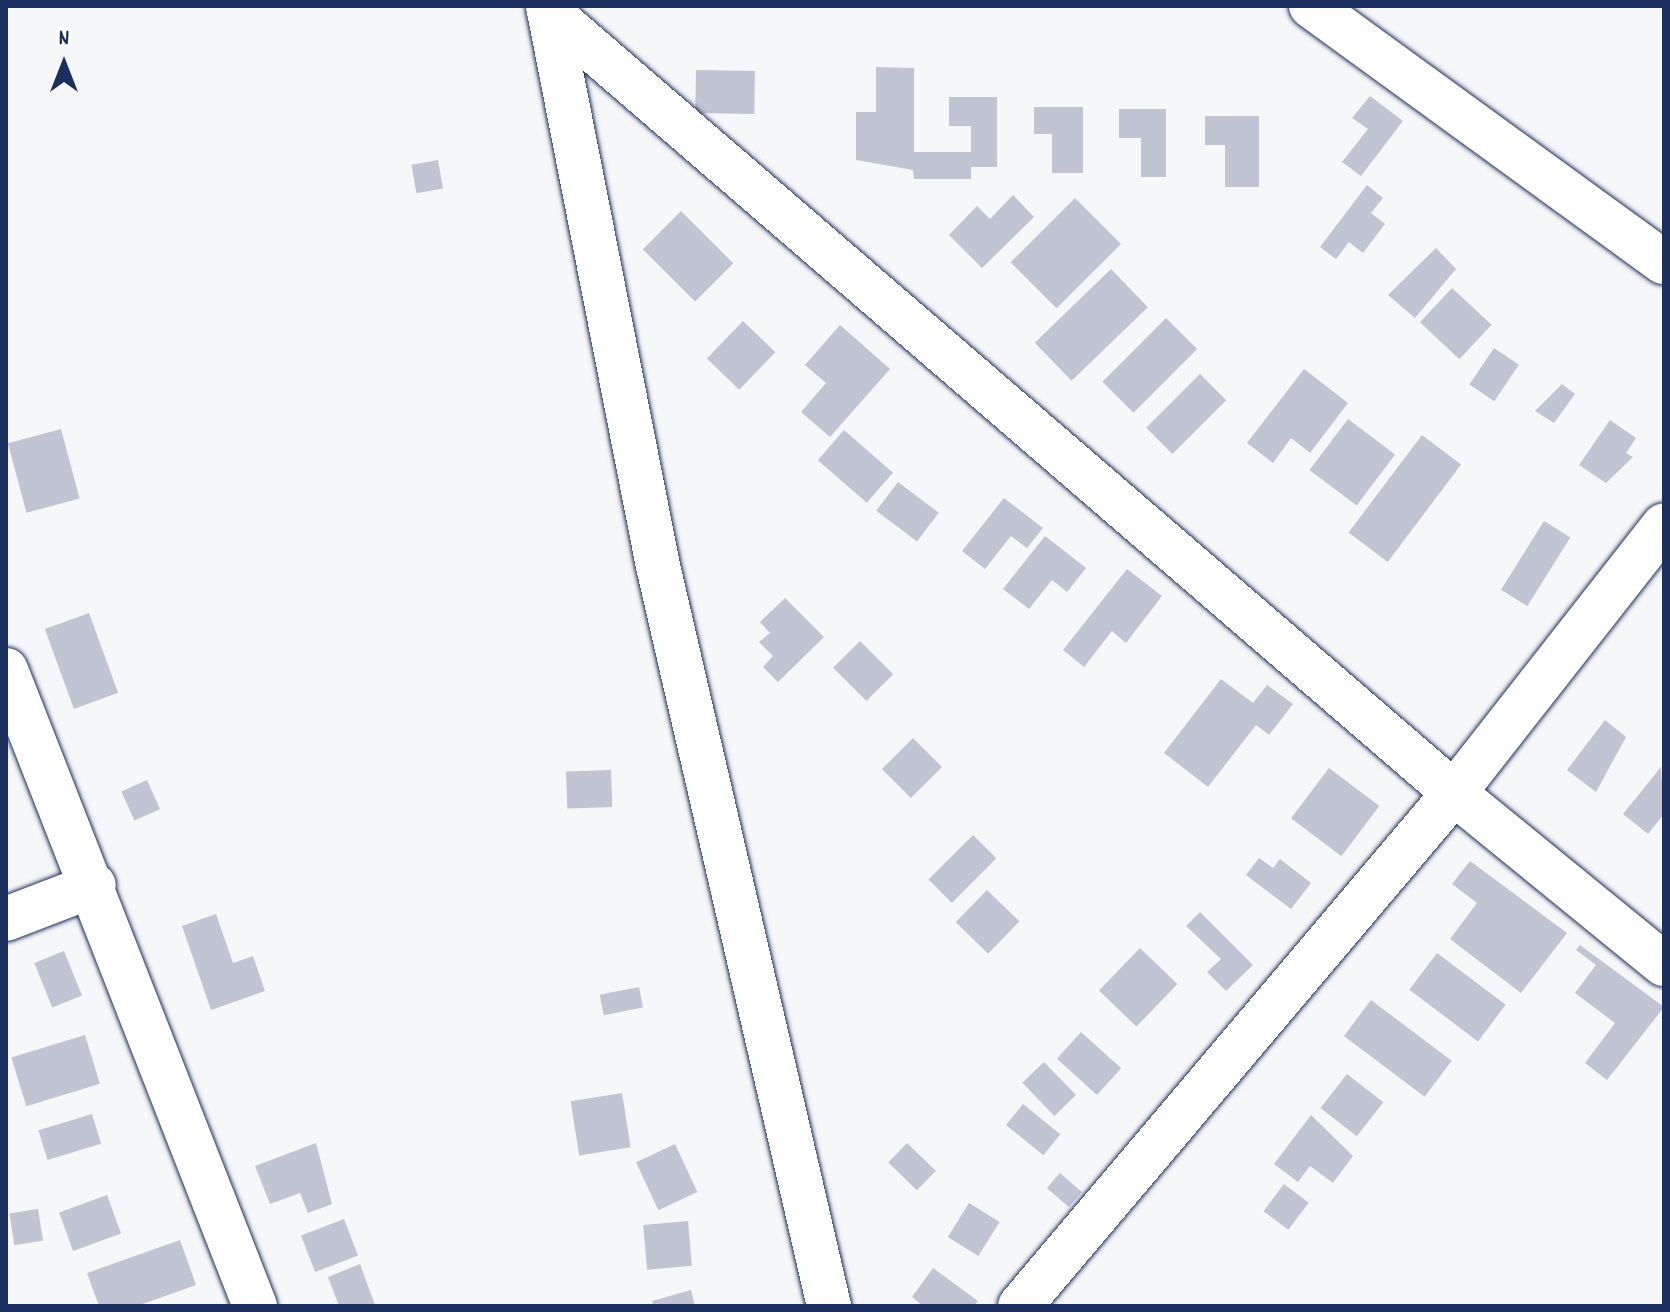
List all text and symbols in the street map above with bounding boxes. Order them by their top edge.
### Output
north arrow [24,24,104,104]
text: N [59,24,69,55]

